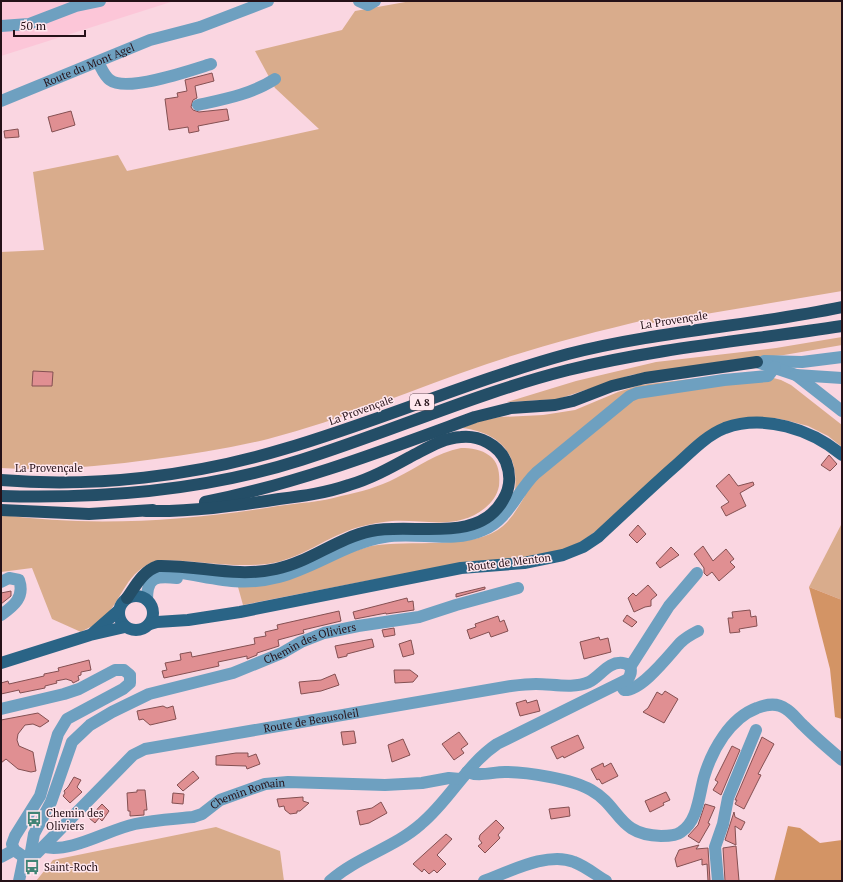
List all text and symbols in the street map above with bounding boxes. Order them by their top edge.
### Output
scale bar [14,12,85,38]
text: 50 m [20,18,47,33]
street label: Route du Mont Agel [41,40,137,90]
street label: La Provençale [639,308,709,332]
street label: La Provençale [327,392,396,428]
road number: A 8 [410,394,434,410]
street label: La Provençale [15,461,83,475]
street label: Route de Menton [466,550,552,574]
street label: Chemin des Oliviers [261,620,357,667]
street label: Route de Beausoleil [263,705,360,735]
street label: Chemin Romain [207,775,286,812]
place label: Chemin des Oliviers [46,806,104,833]
bus stop icon: Chemin des Oliviers [25,810,43,828]
bus stop icon: Saint-Roch [23,858,41,876]
place label: Saint-Roch [44,860,99,874]

